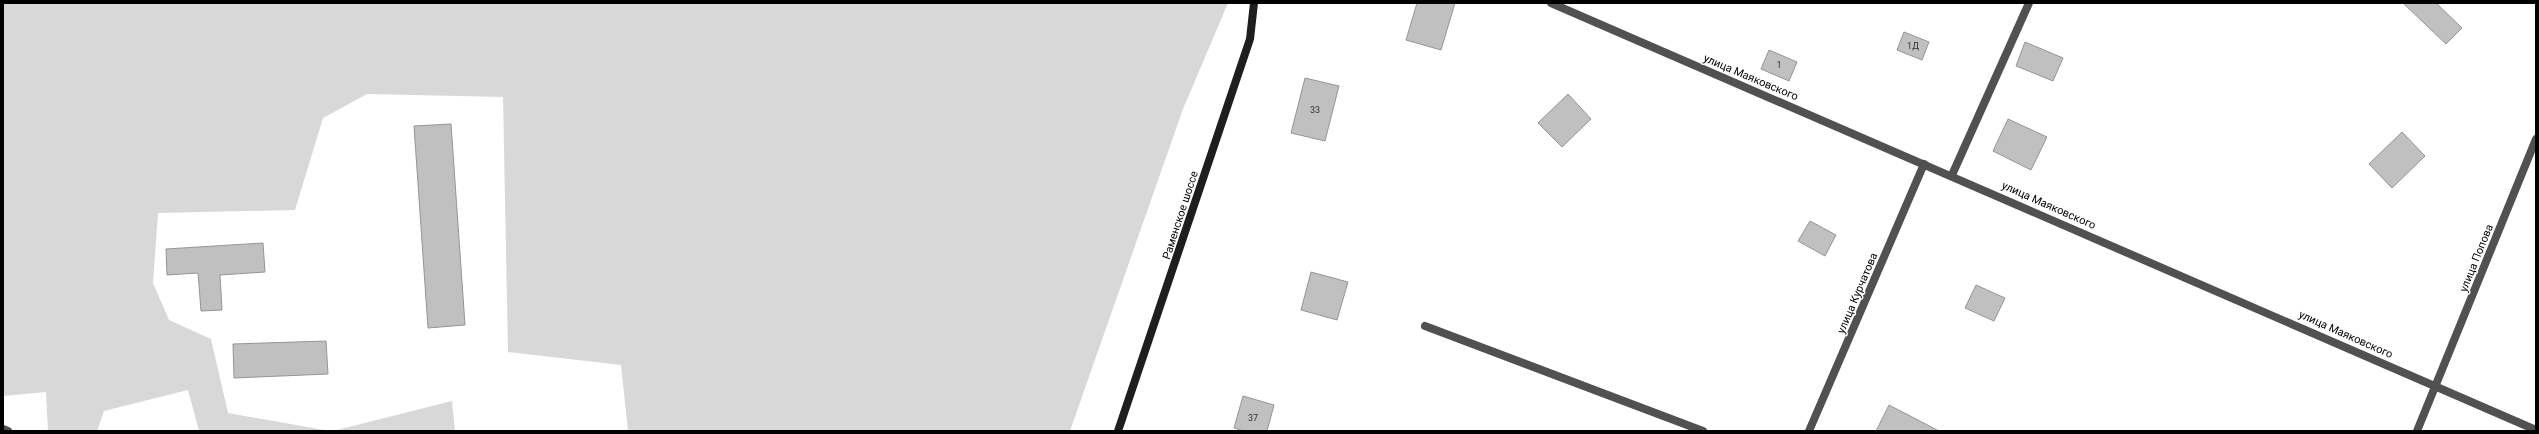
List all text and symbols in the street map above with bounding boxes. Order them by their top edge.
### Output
house number: 1Д [1907,41,1919,51]
street label: улица Маяковского [1701,52,1800,103]
house number: 1 [1776,60,1782,70]
house number: 33 [1310,105,1320,115]
street label: Раменское шоссе [1160,169,1201,261]
street label: улица Маяковского [2000,179,2098,232]
street label: улица Попова [2457,222,2496,294]
street label: улица Курчатова [1835,251,1880,336]
street label: улица Маяковского [2297,308,2395,361]
house number: 37 [1248,413,1258,423]

